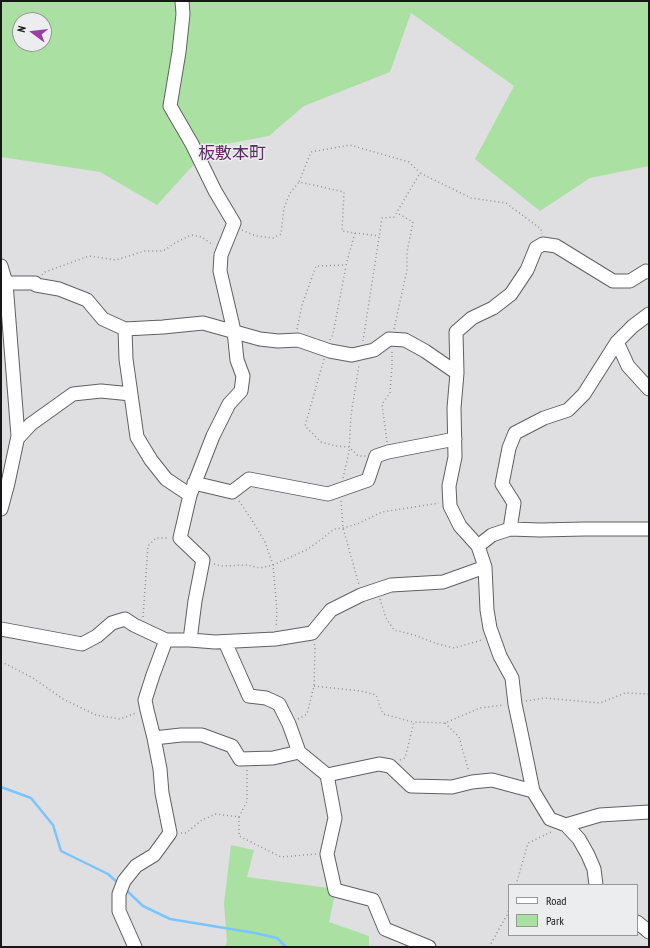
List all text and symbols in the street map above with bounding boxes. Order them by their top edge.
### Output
north arrow [12,12,52,52]
text: N [14,24,29,34]
district label: 板敷本町 [198,144,266,164]
legend [508,884,638,936]
text: Road [546,893,566,908]
text: Park [546,913,564,928]

